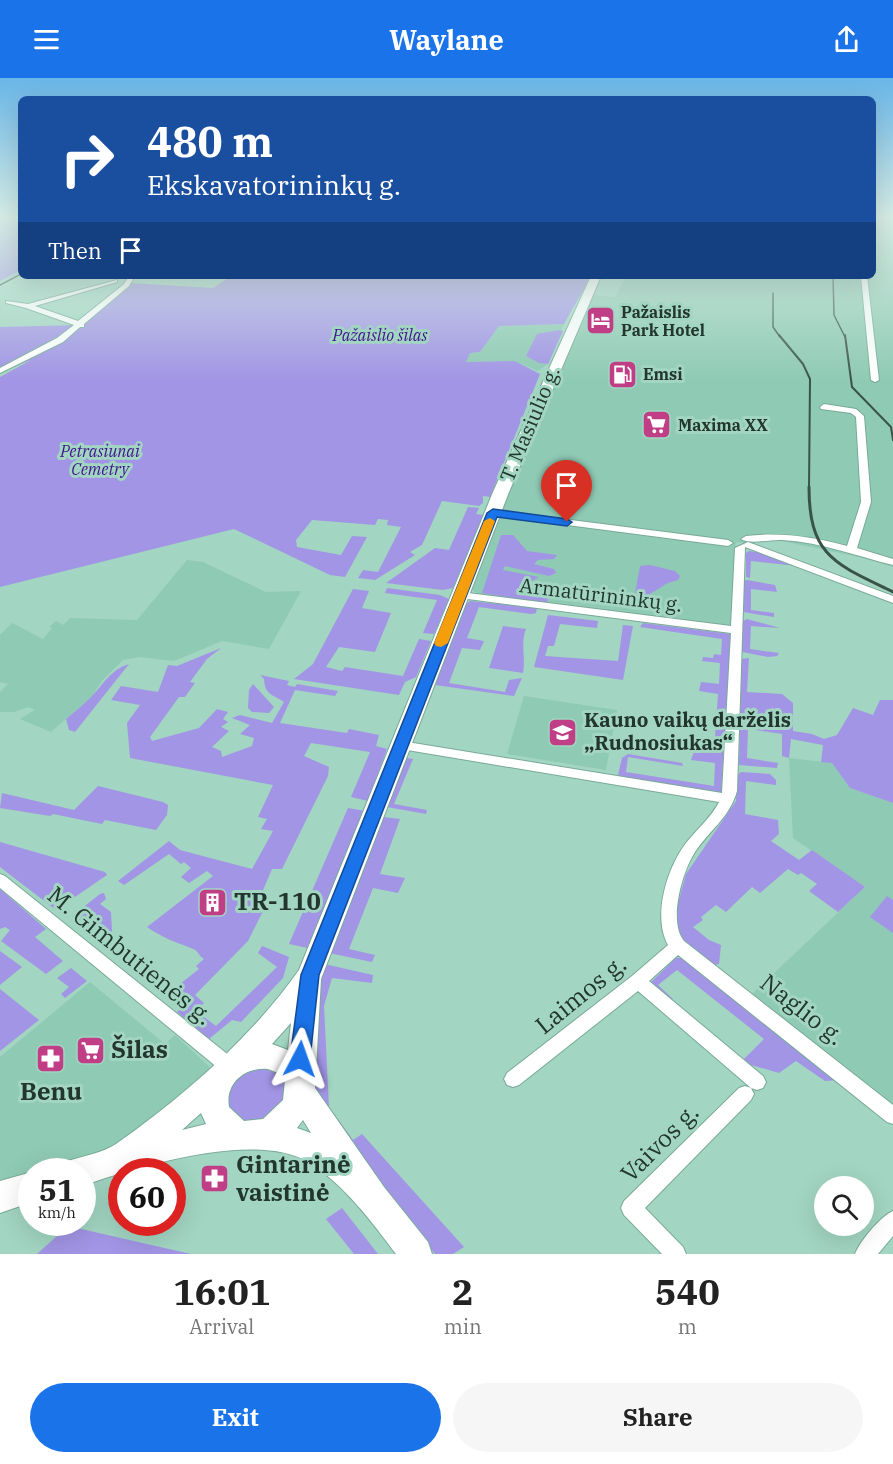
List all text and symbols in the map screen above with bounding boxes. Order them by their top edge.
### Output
text: Waylane [389,22,504,57]
icon: menu [30,23,63,56]
icon: share [830,23,863,56]
text: 480 m [147,114,273,169]
icon: right [48,120,126,198]
text: Ekskavatorininkų g. [147,167,401,202]
icon: arrive [114,234,147,267]
text: Then [48,236,102,265]
place label: Pažaislis Park Hotel [621,302,705,340]
hotel icon: Pažaislis Park Hotel [584,305,616,337]
park label: Pažaislio šilas [332,325,427,345]
fuel station icon: Emsi [606,358,638,390]
street label: T. Masiulio g. [493,362,566,486]
place label: Emsi [643,364,683,384]
supermarket icon: Maxima XX [641,409,673,441]
place label: Maxima XX [678,415,768,435]
park label: Petrasiunai Cemetry [59,441,140,479]
pin [541,460,592,522]
icon: arrive [550,469,583,502]
street label: Armatūrininkų g. [518,571,684,618]
place label: Kauno vaikų darželis „Rudnosiukas“ [584,706,791,756]
school or university icon: Kauno vaikų darželis „Rudnosiukas“ [547,716,579,748]
street label: M. Gimbutienės g. [41,879,220,1032]
place label: TR-110 [234,885,321,917]
building icon: TR-110 [197,886,229,918]
street label: Laimos g. [528,948,633,1041]
street label: Naglio g. [754,966,851,1052]
position arrow [268,1027,332,1091]
place label: Šilas [111,1033,168,1065]
supermarket icon: Šilas [74,1034,106,1066]
pharmacy icon: Benu [35,1043,67,1075]
place label: Benu [20,1075,82,1107]
street label: Vaivos g. [613,1096,705,1188]
place label: Gintarinė vaistinė [236,1148,351,1208]
speed limit sign: 60 [108,1158,186,1236]
pharmacy icon: Gintarinė vaistinė [199,1163,231,1195]
text: 51 [39,1170,75,1209]
map controls [814,1176,874,1236]
button: search [814,1176,874,1236]
text: km/h [38,1203,76,1222]
text: 16:01 [173,1268,270,1315]
text: 2 [452,1268,474,1315]
text: 540 [655,1268,720,1315]
text: Arrival [189,1313,254,1340]
text: min [444,1313,482,1340]
text: m [678,1313,697,1340]
button: Exit [30,1383,441,1452]
button: Share [453,1383,863,1452]

